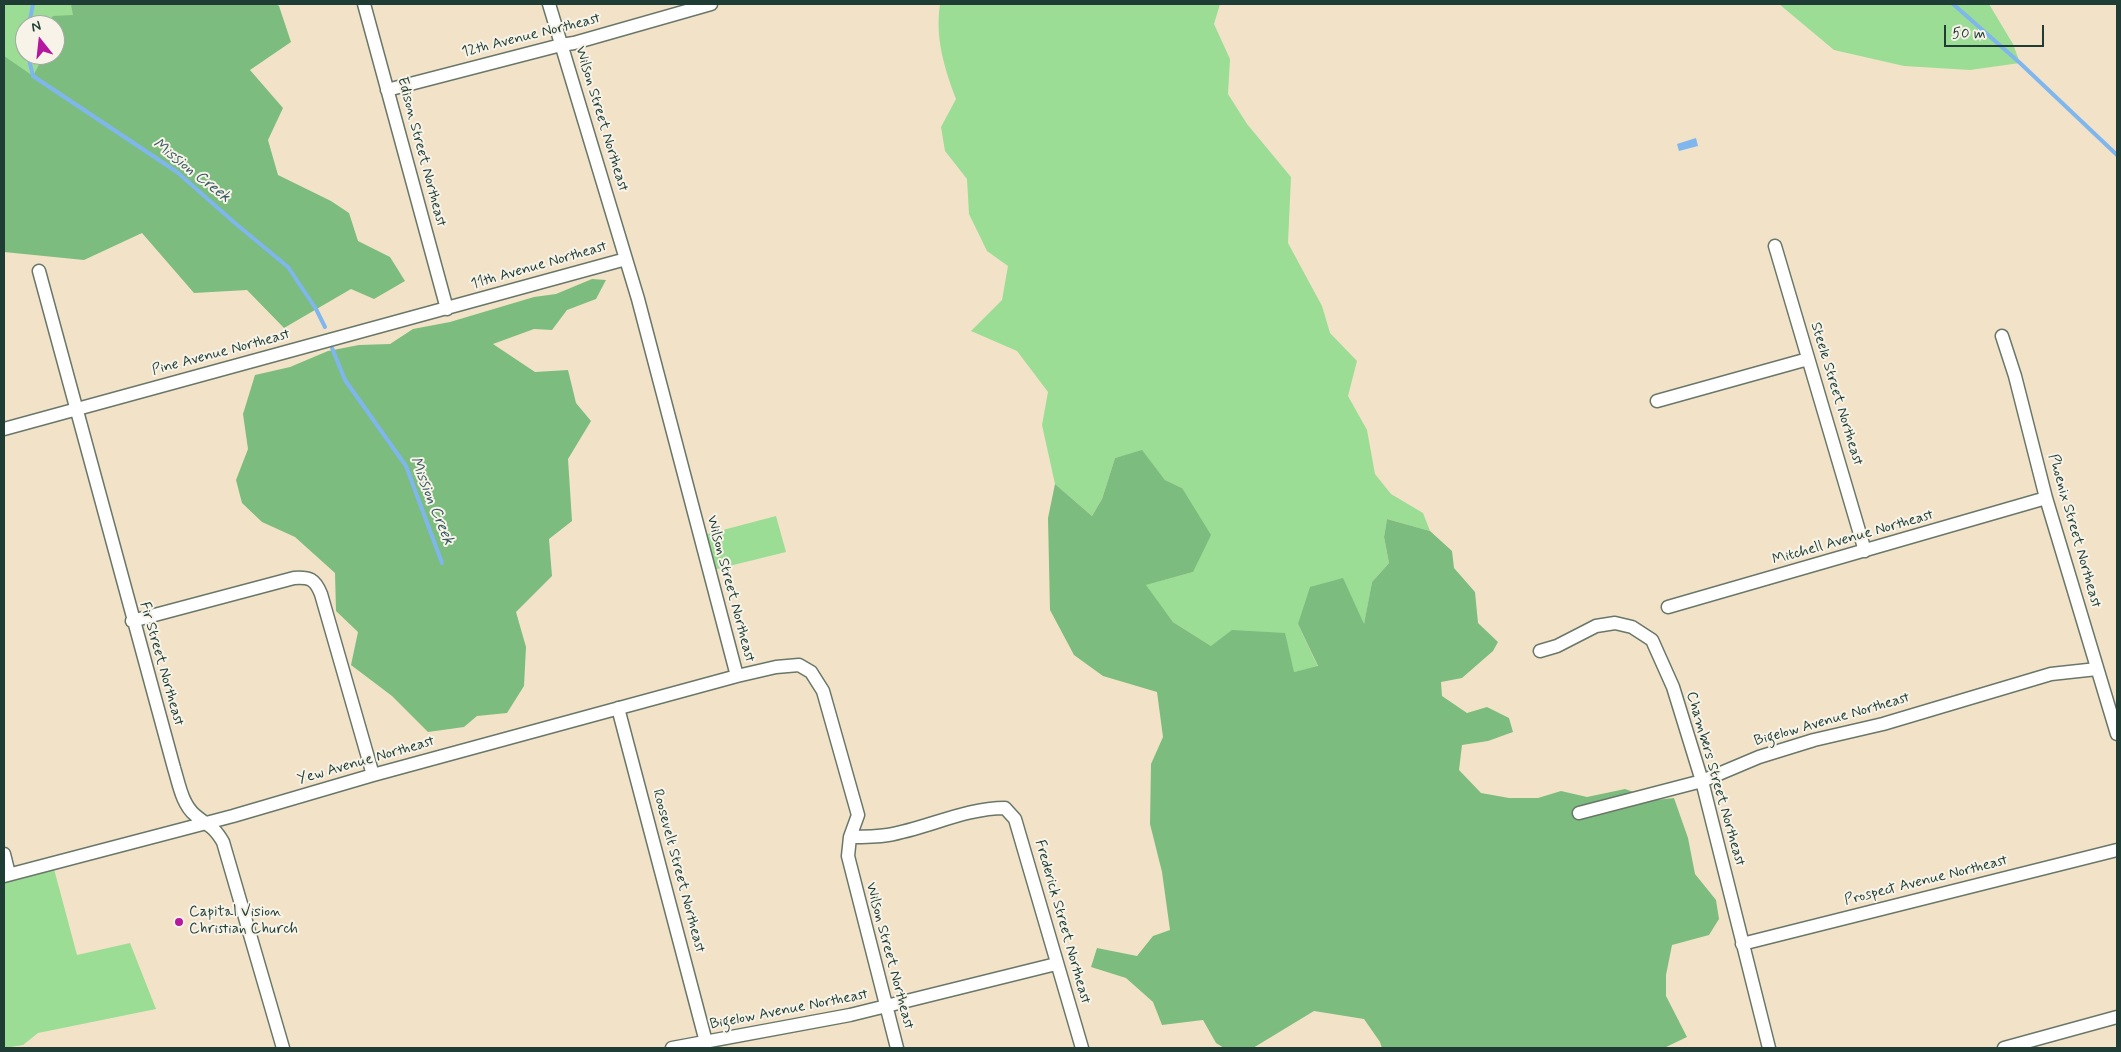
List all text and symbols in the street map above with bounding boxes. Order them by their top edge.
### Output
street label: 12th Avenue Northeast [460,10,602,62]
north arrow [15,15,65,65]
scale bar [1946,15,2046,47]
text: N [29,17,43,36]
text: 50 m [1952,24,1986,44]
street label: Wilson Street Northeast [570,44,632,194]
street label: Edison Street Northeast [392,75,450,229]
water label: Mission Creek [148,135,234,207]
street label: 11th Avenue Northeast [469,238,609,294]
street label: Steele Street Northeast [1806,320,1866,468]
street label: Pine Avenue Northeast [150,326,292,380]
street label: Phoenix Street Northeast [2043,452,2105,610]
water label: Mission Creek [405,454,457,548]
street label: Mitchell Avenue Northeast [1770,506,1936,570]
street label: Wilson Street Northeast [702,514,758,664]
street label: Fir Street Northeast [135,600,187,728]
street label: Bigelow Avenue Northeast [1752,689,1912,751]
street label: Chambers Street Northeast [1681,690,1749,868]
street label: Yew Avenue Northeast [295,733,437,789]
street label: Roosevelt Street Northeast [647,787,709,955]
street label: Frederick Street Northeast [1030,838,1094,1006]
street label: Prospect Avenue Northeast [1842,852,2010,910]
street label: Wilson Street Northeast [861,881,917,1031]
place label: Capital Vision Christian Church [189,904,298,939]
marker: Capital Vision Christian Church [173,916,185,928]
street label: Bigelow Avenue Northeast [708,986,870,1034]

